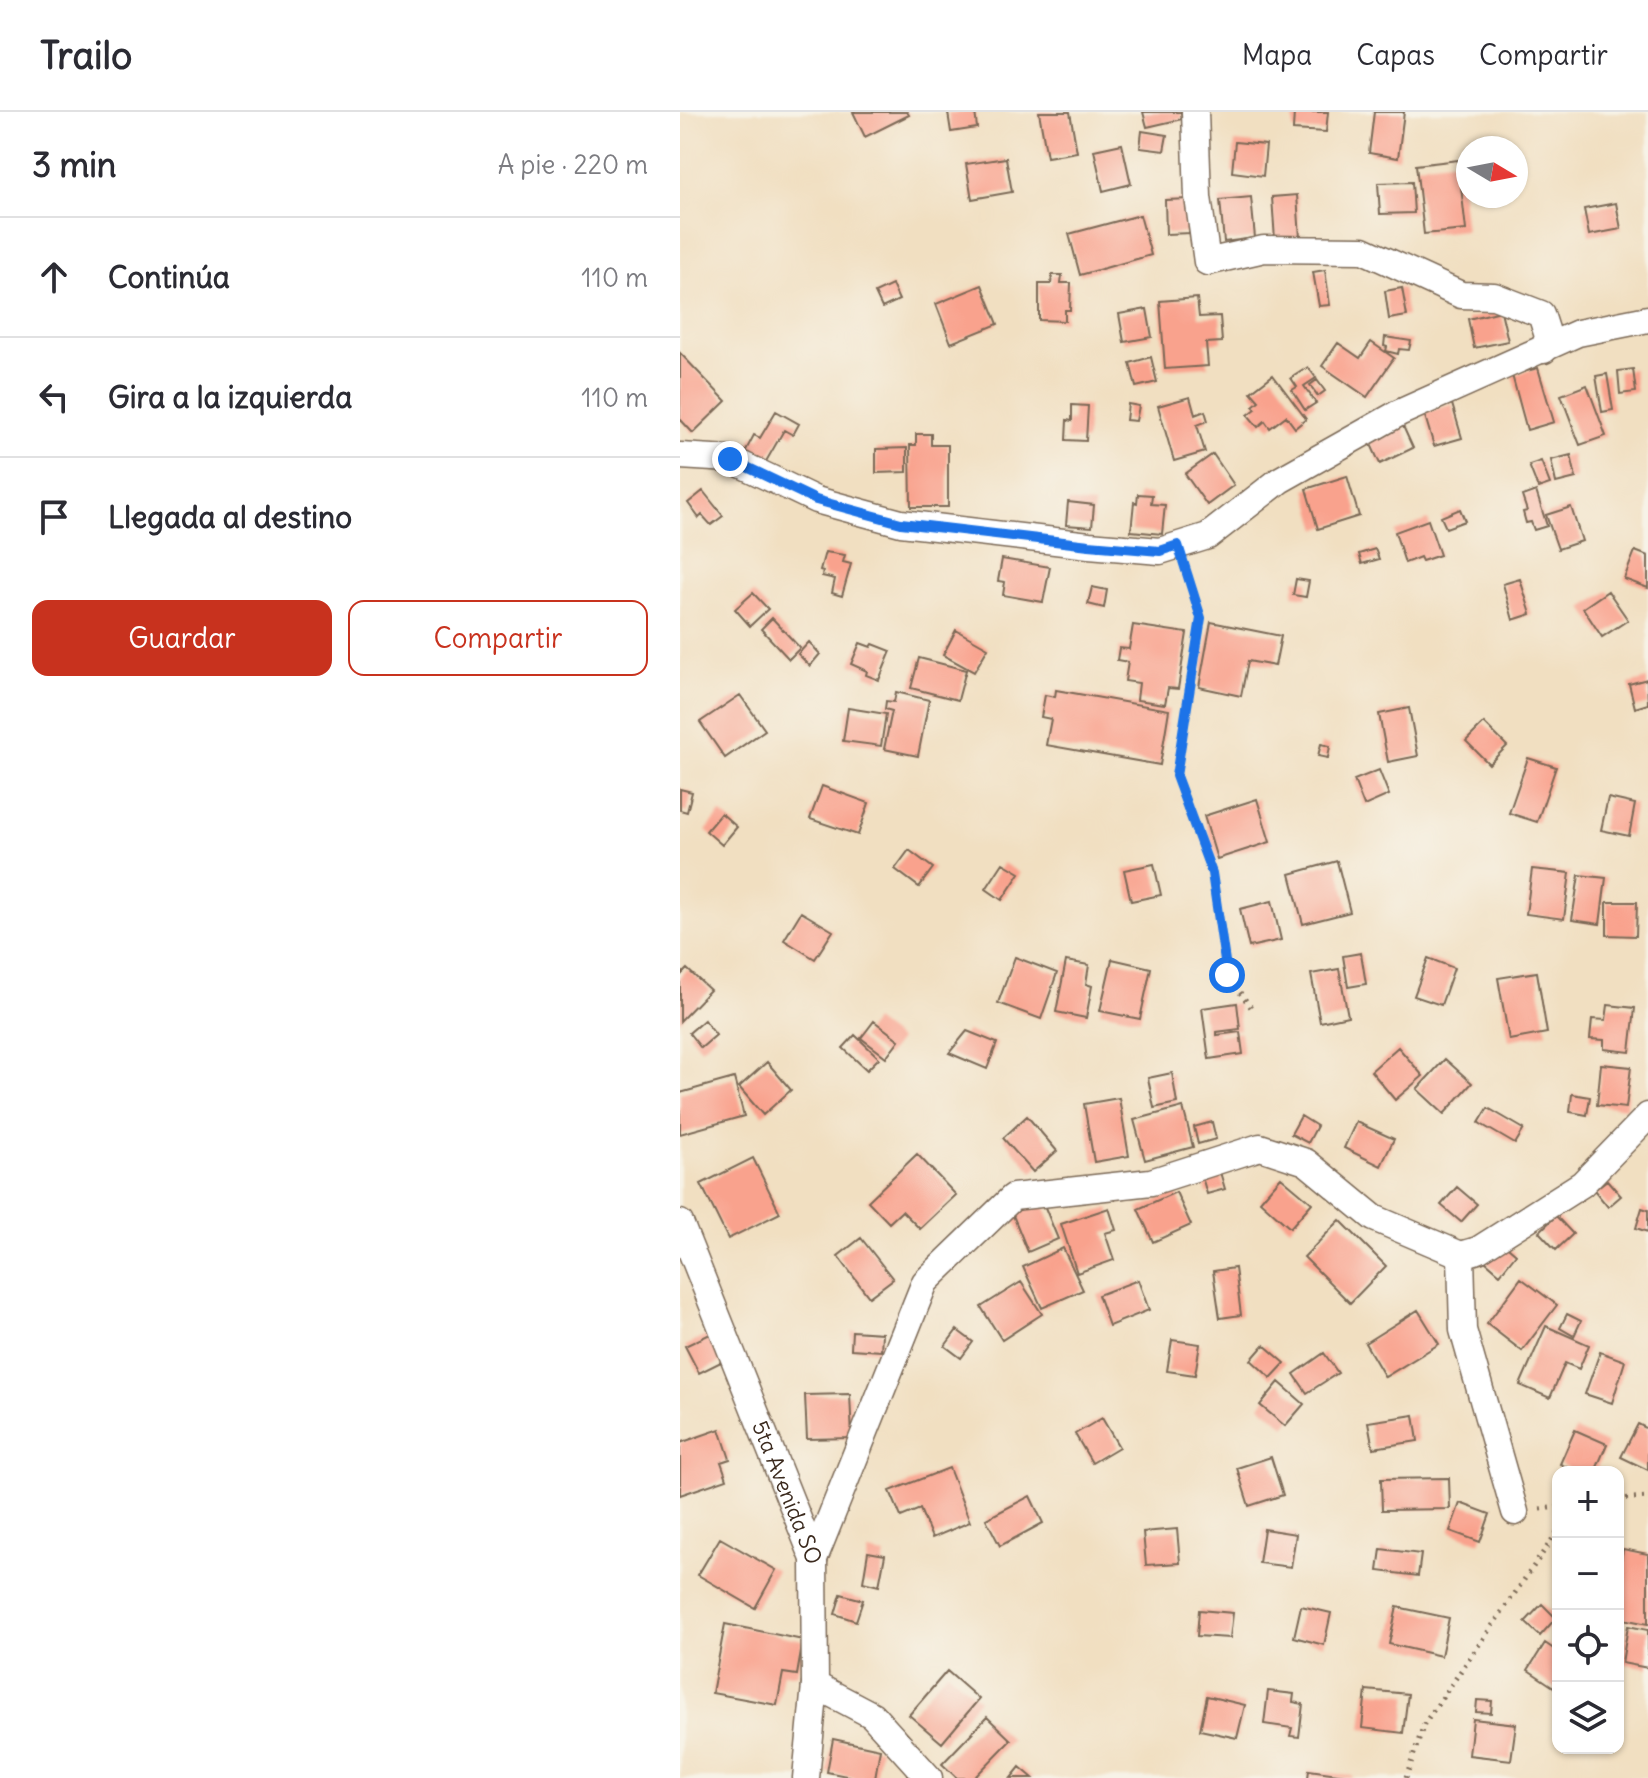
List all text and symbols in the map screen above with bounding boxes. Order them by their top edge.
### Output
text: Trailo [40,32,132,79]
text: Mapa [1242,37,1312,73]
text: Capas [1356,37,1435,73]
text: Compartir [1479,37,1608,73]
north arrow [1456,136,1528,208]
text: 3 min [32,143,117,186]
text: A pie · 220 m [498,148,648,181]
icon: ahead [32,255,76,299]
text: Continúa [108,258,230,296]
text: 110 m [581,261,648,294]
icon: left [32,375,76,419]
text: Gira a la izquierda [108,378,352,416]
text: 110 m [581,381,648,414]
route end [712,441,748,477]
icon: arrive [32,495,76,539]
text: Llegada al destino [108,498,352,536]
button: Guardar [32,600,332,676]
button: Compartir [348,600,648,676]
route start [1209,957,1245,993]
street label: 5ta Avenida SO [746,1417,829,1568]
map controls [1552,1466,1624,1754]
button: + [1552,1466,1624,1538]
button: − [1552,1538,1624,1610]
button: locate [1552,1610,1624,1682]
button: layers [1552,1682,1624,1754]

